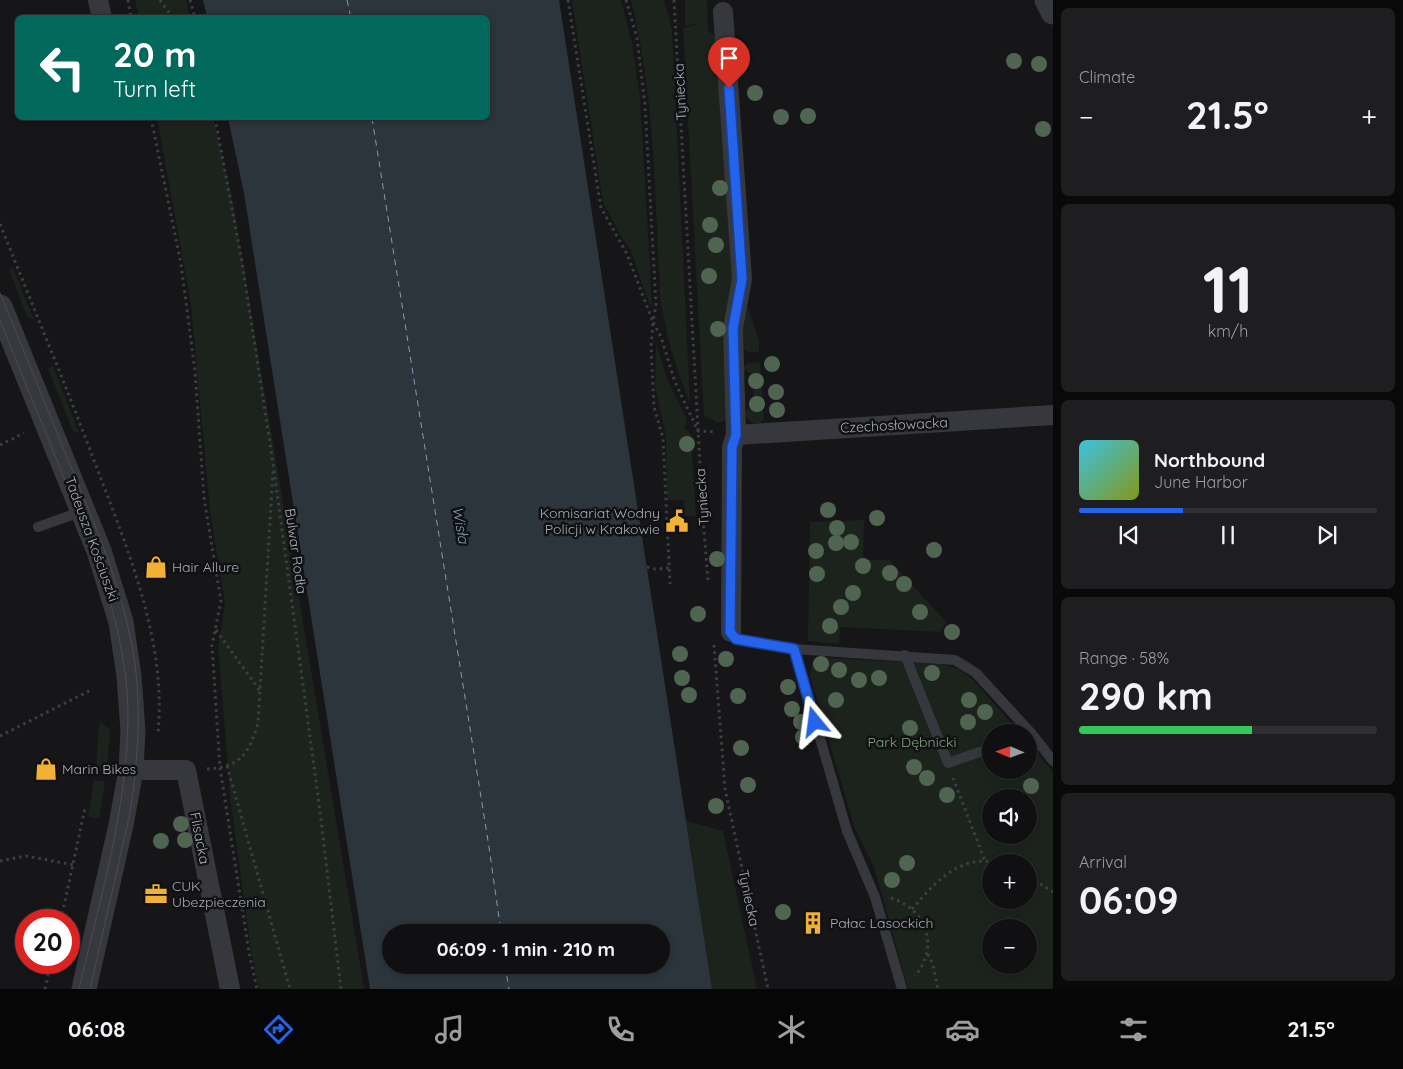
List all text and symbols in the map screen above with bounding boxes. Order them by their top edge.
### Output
text: 20 m [113,32,196,76]
icon: left [30,35,95,100]
pin [708,37,750,88]
icon: arrive [715,44,743,72]
street label: Tyniecka [670,63,690,121]
text: Climate [1079,67,1135,87]
text: Turn left [113,75,196,103]
text: 21.5° [1186,91,1269,139]
text: − [1079,99,1094,134]
text: + [1361,99,1377,134]
text: 11 [1203,248,1253,329]
text: km/h [1208,321,1248,341]
street label: Czechosłowacka [840,413,948,437]
text: Northbound [1154,448,1265,472]
street label: Tyniecka [691,468,713,526]
text: June Harbor [1154,472,1248,492]
street label: Tadeusza Kościuszki [61,474,123,604]
place label: Komisariat Wodny Policji w Krakowie [540,504,660,538]
water label: Wisła [448,505,474,546]
street label: Bulwar Rodła [281,507,311,595]
public building icon: Komisariat Wodny Policji w Krakowie [664,508,690,534]
icon: previous [1115,521,1143,549]
icon: pause [1214,521,1242,549]
icon: next [1313,521,1341,549]
shop icon: Hair Allure [143,554,169,580]
place label: Hair Allure [172,558,239,576]
text: Range · 58% [1079,648,1169,668]
text: 290 km [1079,672,1213,720]
position arrow [788,695,840,747]
north arrow [982,724,1038,779]
map controls [982,724,1037,974]
park label: Park Dębnicki [868,733,956,751]
shop icon: Marin Bikes [33,756,59,782]
place label: Marin Bikes [62,760,136,778]
button: sound [982,789,1037,844]
street label: Flisacka [186,811,214,865]
text: Arrival [1079,852,1127,872]
button: + [982,854,1037,909]
street label: Tyniecka [734,868,764,928]
text: 06:09 [1079,876,1179,924]
place label: CUK Ubezpieczenia [172,877,266,911]
office icon: CUK Ubezpieczenia [143,881,169,907]
speed limit sign: 20 [15,909,80,974]
building icon: Pałac Lasockich [800,910,826,936]
place label: Pałac Lasockich [830,914,933,932]
button: − [982,919,1037,974]
text: 06:09 · 1 min · 210 m [437,937,615,961]
icon: directions [261,1012,296,1047]
icon: music [432,1012,467,1047]
icon: phone [603,1012,638,1047]
icon: climate [774,1012,809,1047]
icon: car [945,1012,980,1047]
icon: filters [1116,1012,1151,1047]
text: 06:08 [68,1015,125,1043]
text: 21.5° [1287,1015,1335,1043]

